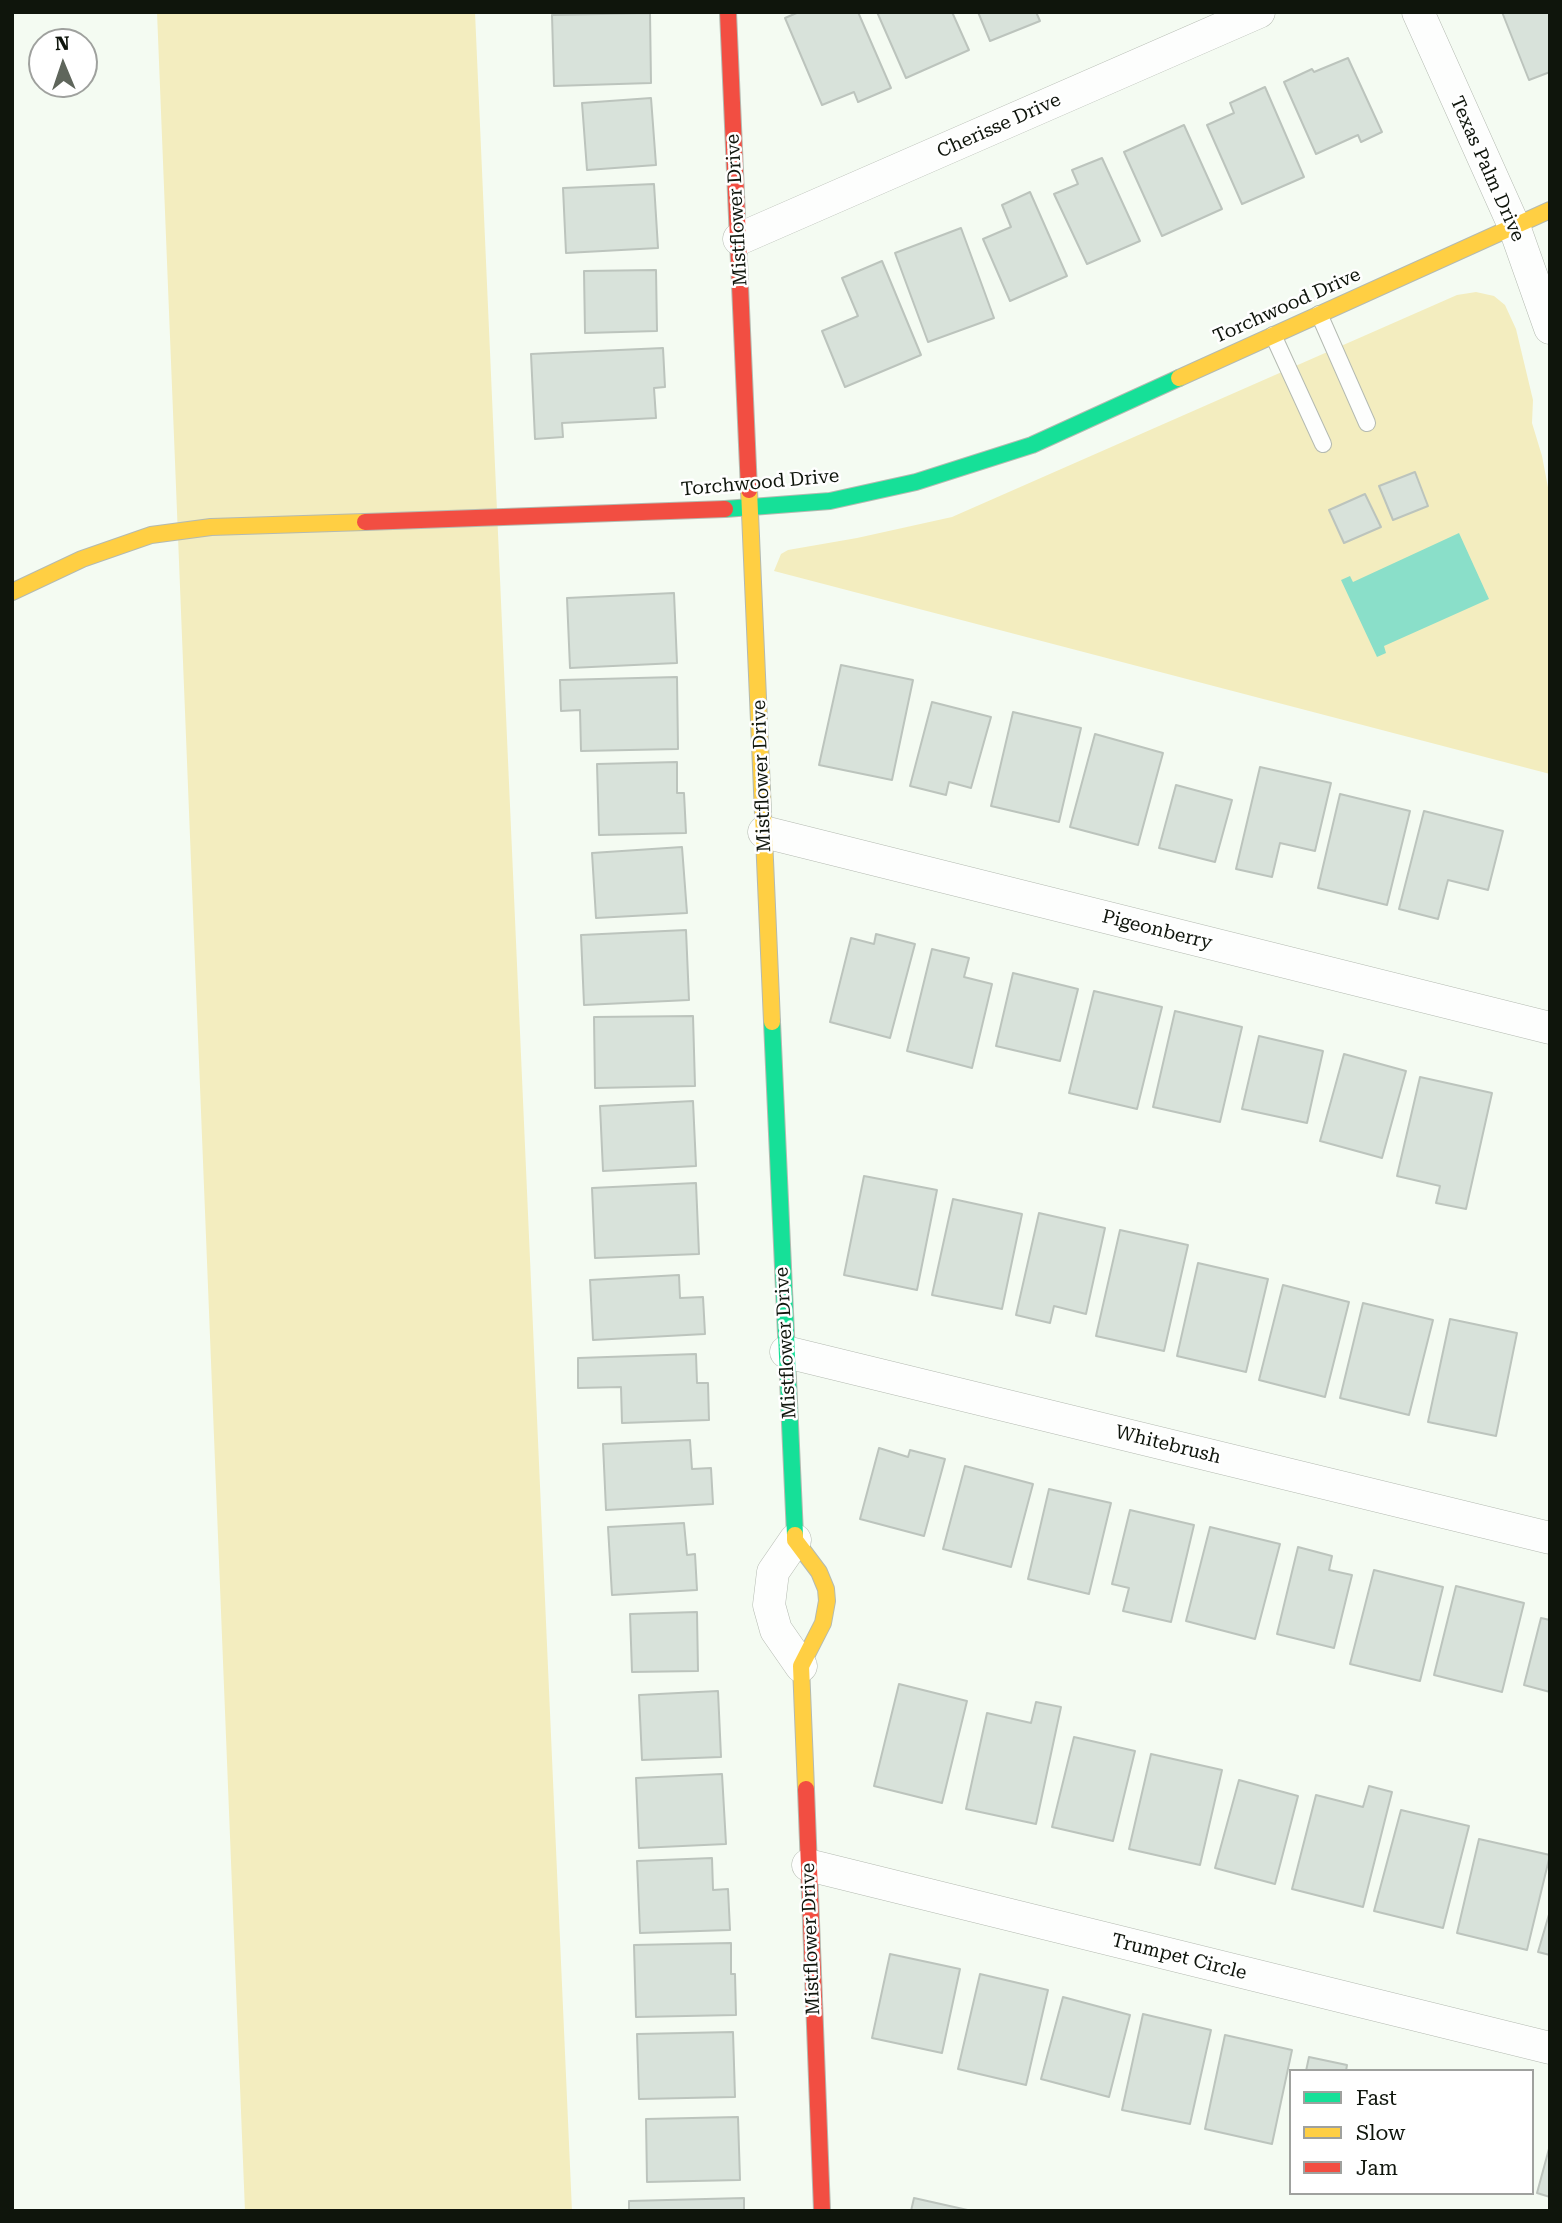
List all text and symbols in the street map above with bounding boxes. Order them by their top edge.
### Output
north arrow [28,28,98,98]
text: N [55,32,70,55]
street label: Cherisse Drive [934,89,1064,163]
street label: Texas Palm Drive [1445,93,1529,245]
street label: Mistflower Drive [722,133,752,287]
street label: Torchwood Drive [1210,263,1364,349]
street label: Torchwood Drive [680,465,840,501]
street label: Mistflower Drive [748,699,776,853]
street label: Pigeonberry [1100,905,1214,955]
street label: Mistflower Drive [771,1266,801,1420]
street label: Whitebrush [1113,1421,1223,1469]
street label: Mistflower Drive [797,1862,825,2016]
street label: Trumpet Circle [1109,1929,1249,1985]
legend [1289,2069,1534,2195]
text: Fast [1356,2086,1397,2110]
text: Slow [1356,2121,1405,2145]
text: Jam [1356,2156,1398,2180]

